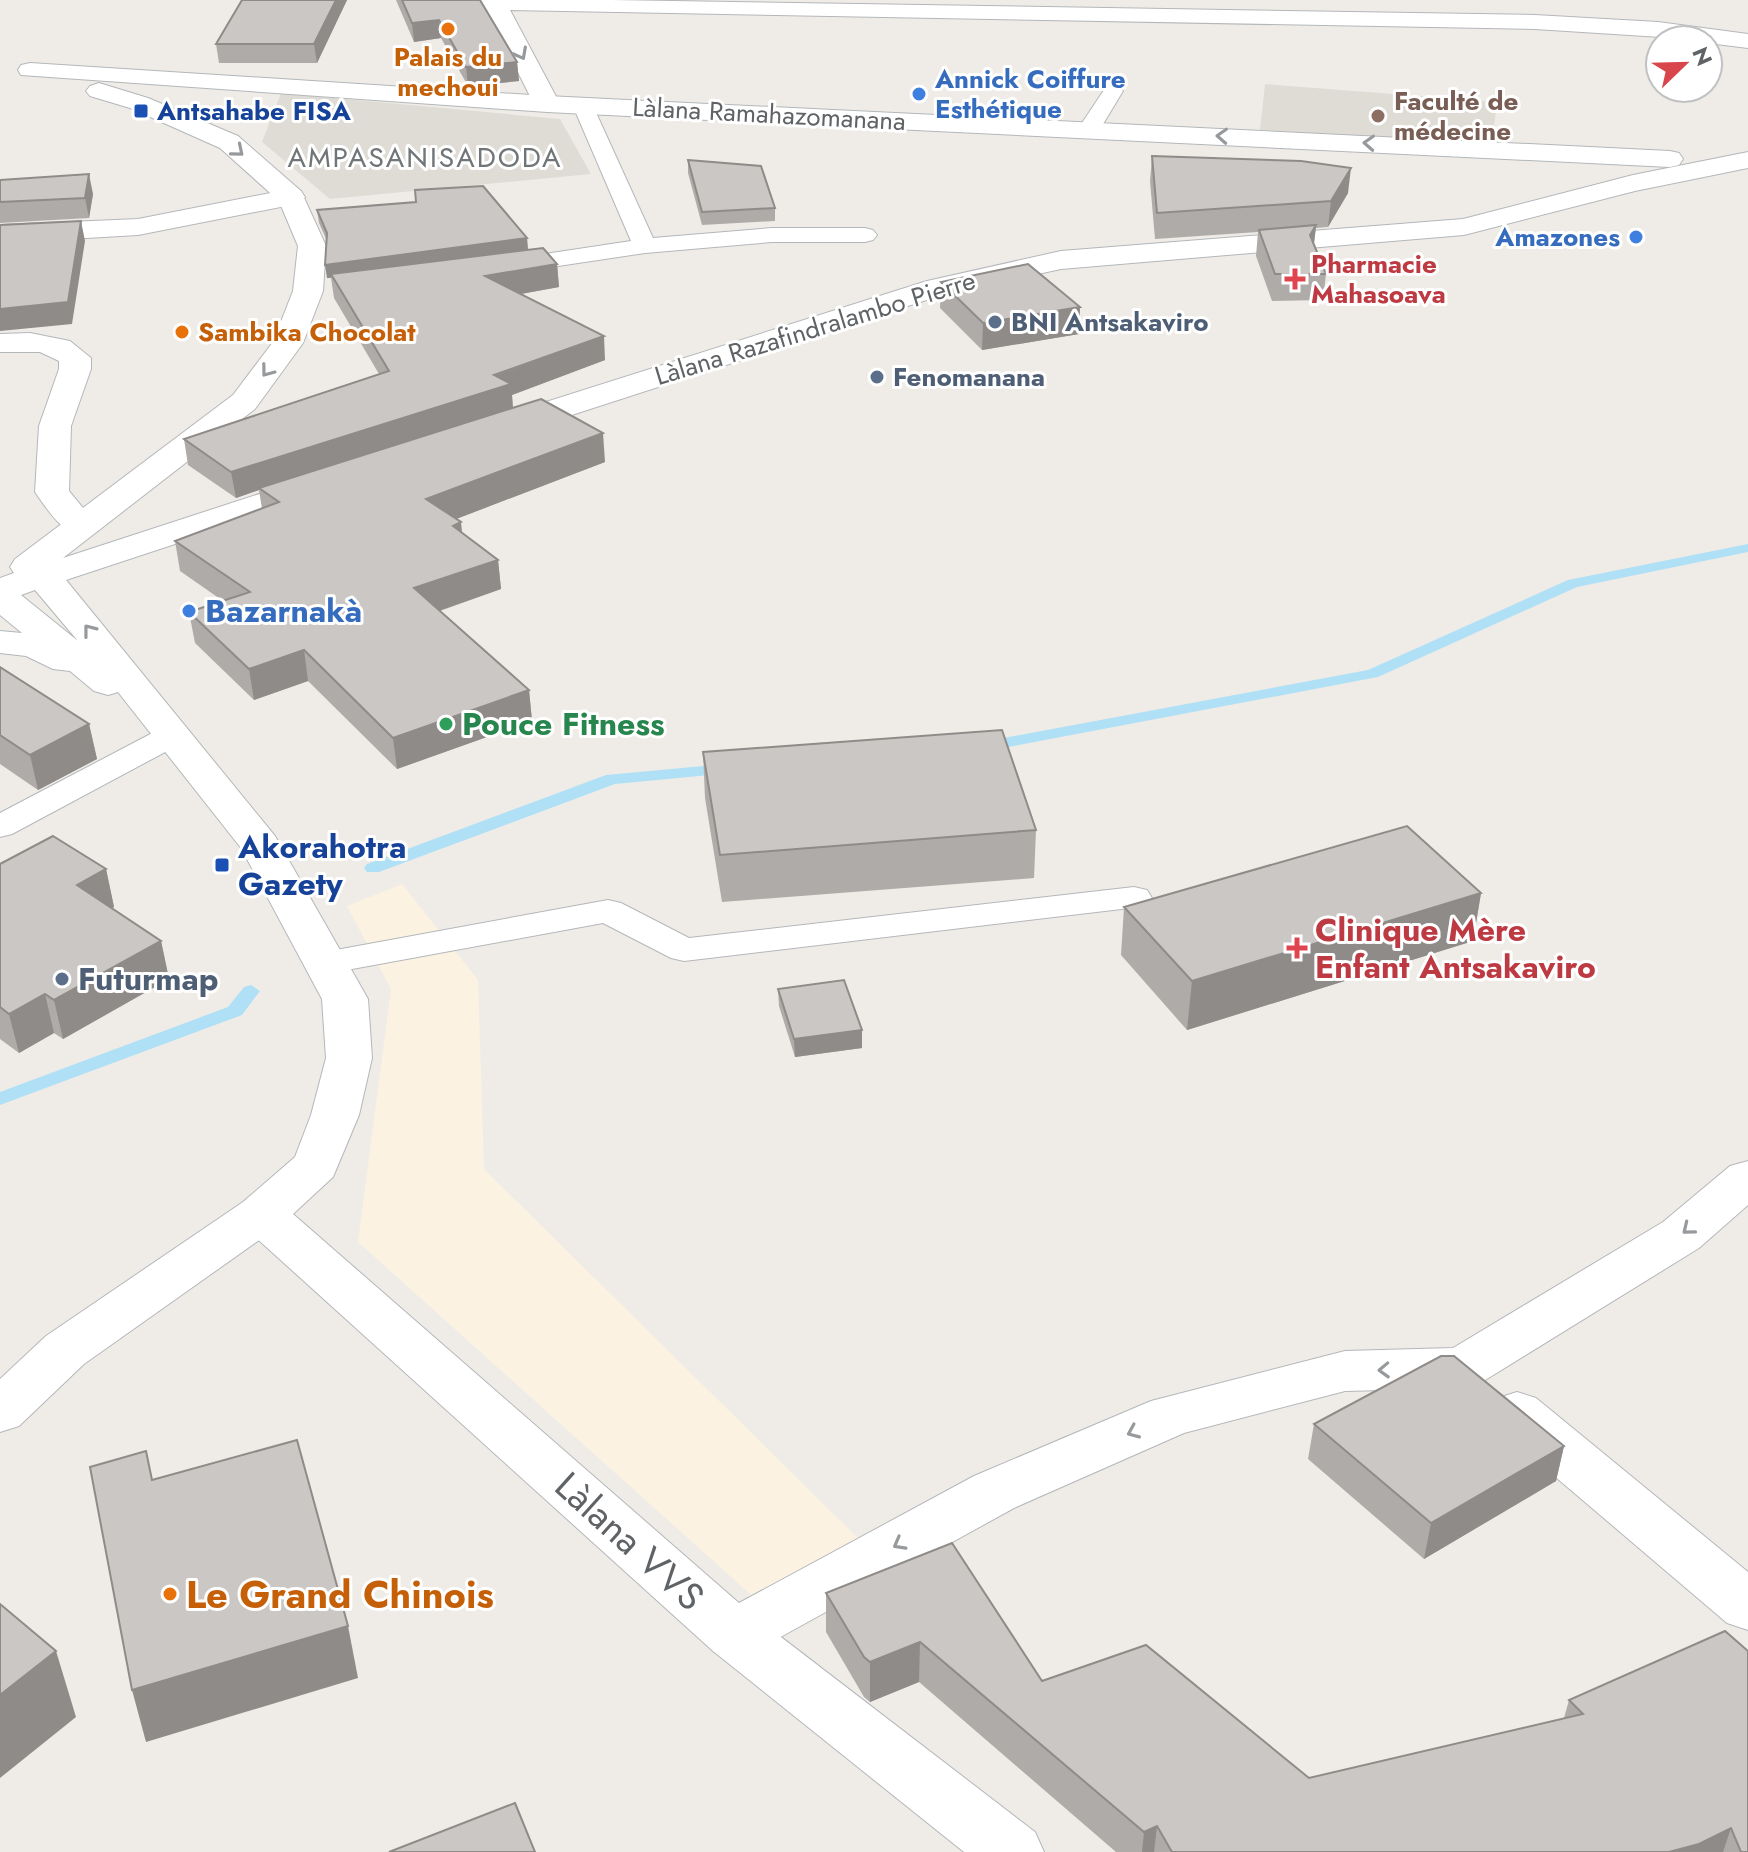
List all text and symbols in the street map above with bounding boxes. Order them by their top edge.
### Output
marker: Palais du mechoui [439,20,457,38]
north arrow [1644,24,1724,104]
place label: Palais du mechoui [394,38,502,106]
text: N [1684,42,1721,70]
one-way arrow [511,46,526,60]
place label: Annick Coiffure Esthétique [934,60,1126,128]
place label: Faculté de médecine [1394,82,1518,150]
marker: Annick Coiffure Esthétique [910,85,928,103]
street label: Làlana Ramahazomanana [631,88,907,140]
place label: Antsahabe FISA [156,92,352,130]
marker: Antsahabe FISA [132,102,150,120]
marker: Faculté de médecine [1369,107,1387,125]
one-way arrow [1215,127,1228,144]
one-way arrow [1362,135,1375,152]
district label: AMPASANISADODA [287,137,563,178]
one-way arrow [228,141,243,155]
place label: Amazones [1494,218,1620,256]
marker: Amazones [1627,228,1645,246]
place label: Pharmacie Mahasoava [1311,245,1446,313]
street label: Làlana Razafindralambo Pierre [650,261,980,395]
marker: Pharmacie Mahasoava [1286,270,1304,288]
place label: BNI Antsakaviro [1011,303,1209,341]
place label: Sambika Chocolat [198,313,416,351]
marker: BNI Antsakaviro [986,313,1004,331]
marker: Sambika Chocolat [173,323,191,341]
place label: Fenomanana [893,358,1045,396]
one-way arrow [262,362,277,377]
marker: Fenomanana [868,368,886,386]
place label: Bazarnakà [205,588,362,634]
marker: Bazarnakà [180,602,198,620]
one-way arrow [84,625,99,639]
place label: Pouce Fitness [462,701,665,747]
marker: Pouce Fitness [437,715,455,733]
place label: Akorahotra Gazety [237,824,406,907]
marker: Akorahotra Gazety [213,856,231,874]
place label: Clinique Mère Enfant Antsakaviro [1315,907,1596,990]
marker: Clinique Mère Enfant Antsakaviro [1286,937,1308,959]
place label: Futurmap [78,956,218,1002]
marker: Futurmap [53,970,71,988]
one-way arrow [1683,1219,1698,1234]
one-way arrow [1377,1362,1390,1379]
one-way arrow [1127,1422,1141,1438]
street label: Làlana VVS [543,1459,717,1623]
one-way arrow [893,1534,907,1550]
place label: Le Grand Chinois [186,1567,494,1622]
marker: Le Grand Chinois [161,1585,179,1603]

